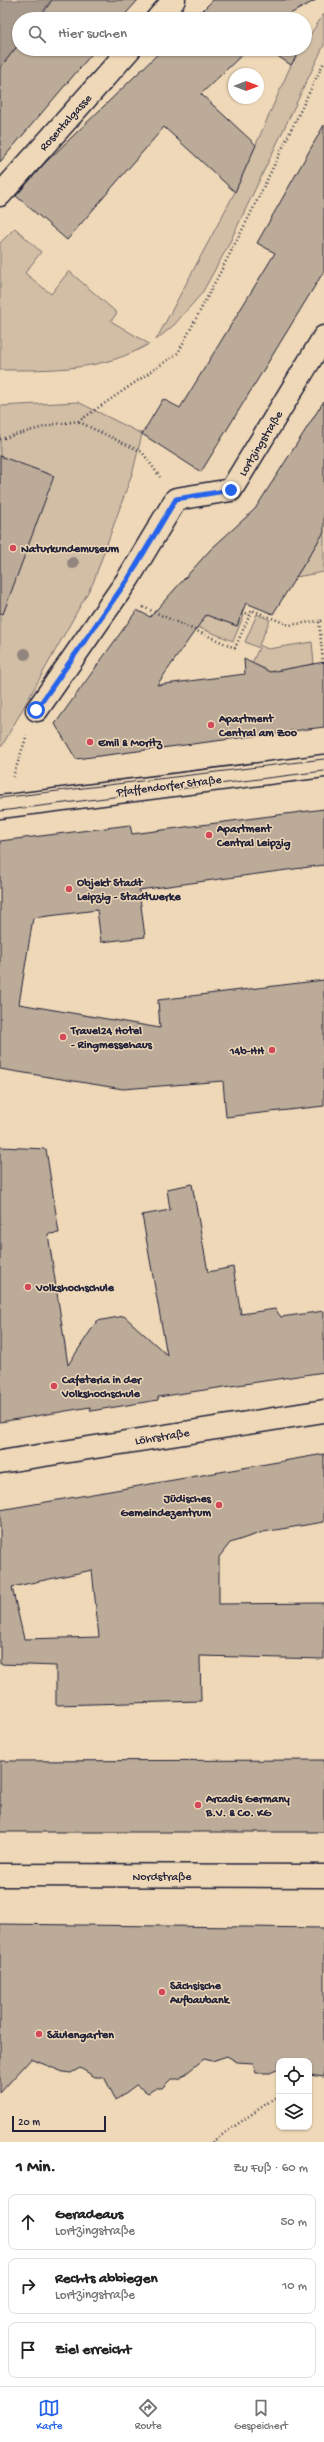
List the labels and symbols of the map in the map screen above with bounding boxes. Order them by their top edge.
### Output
north arrow [228,68,264,104]
street label: Rosentalgasse [37,91,96,155]
street label: Lortzingstraße [237,408,287,479]
route end [222,481,240,499]
marker: Naturkundemuseum [8,543,18,553]
place label: Naturkundemuseum [21,543,120,557]
route start [27,701,45,719]
place label: Apartment Central am Zoo [218,713,298,741]
marker: Apartment Central am Zoo [206,720,216,730]
marker: Emil & Moritz [85,737,95,747]
place label: Emil & Moritz [97,737,163,751]
street label: Pfaffendorfer Straße [115,774,223,800]
place label: Apartment Central Leipzig [216,823,291,851]
marker: Apartment Central Leipzig [204,830,214,840]
place label: Objekt Stadt Leipzig - Stadtwerke [77,877,181,905]
marker: Objekt Stadt Leipzig - Stadtwerke [64,884,74,894]
place label: Travel24 Hotel - Ringmessehaus [70,1025,153,1053]
marker: Travel24 Hotel - Ringmessehaus [58,1032,68,1042]
place label: 14b-HH [229,1045,265,1059]
marker: 14b-HH [267,1045,277,1055]
marker: Volkshochschule [23,1282,33,1292]
place label: Volkshochschule [35,1282,115,1296]
place label: Cafeteria in der Volkshochschule [61,1374,143,1402]
marker: Cafeteria in der Volkshochschule [49,1381,59,1391]
street label: Löhrstraße [134,1427,191,1449]
place label: Jüdisches Gemeindezentrum [121,1493,212,1521]
marker: Jüdisches Gemeindezentrum [214,1500,224,1510]
place label: Arcadis Germany B.V. & Co. KG [205,1793,290,1821]
marker: Arcadis Germany B.V. & Co. KG [193,1800,203,1810]
street label: Nordstraße [132,1871,192,1885]
place label: Sächsische Aufbaubank [169,1980,231,2008]
marker: Sächsische Aufbaubank [157,1987,167,1997]
marker: Säulengarten [34,2029,44,2039]
place label: Säulengarten [47,2029,114,2043]
scale bar [12,2114,106,2133]

